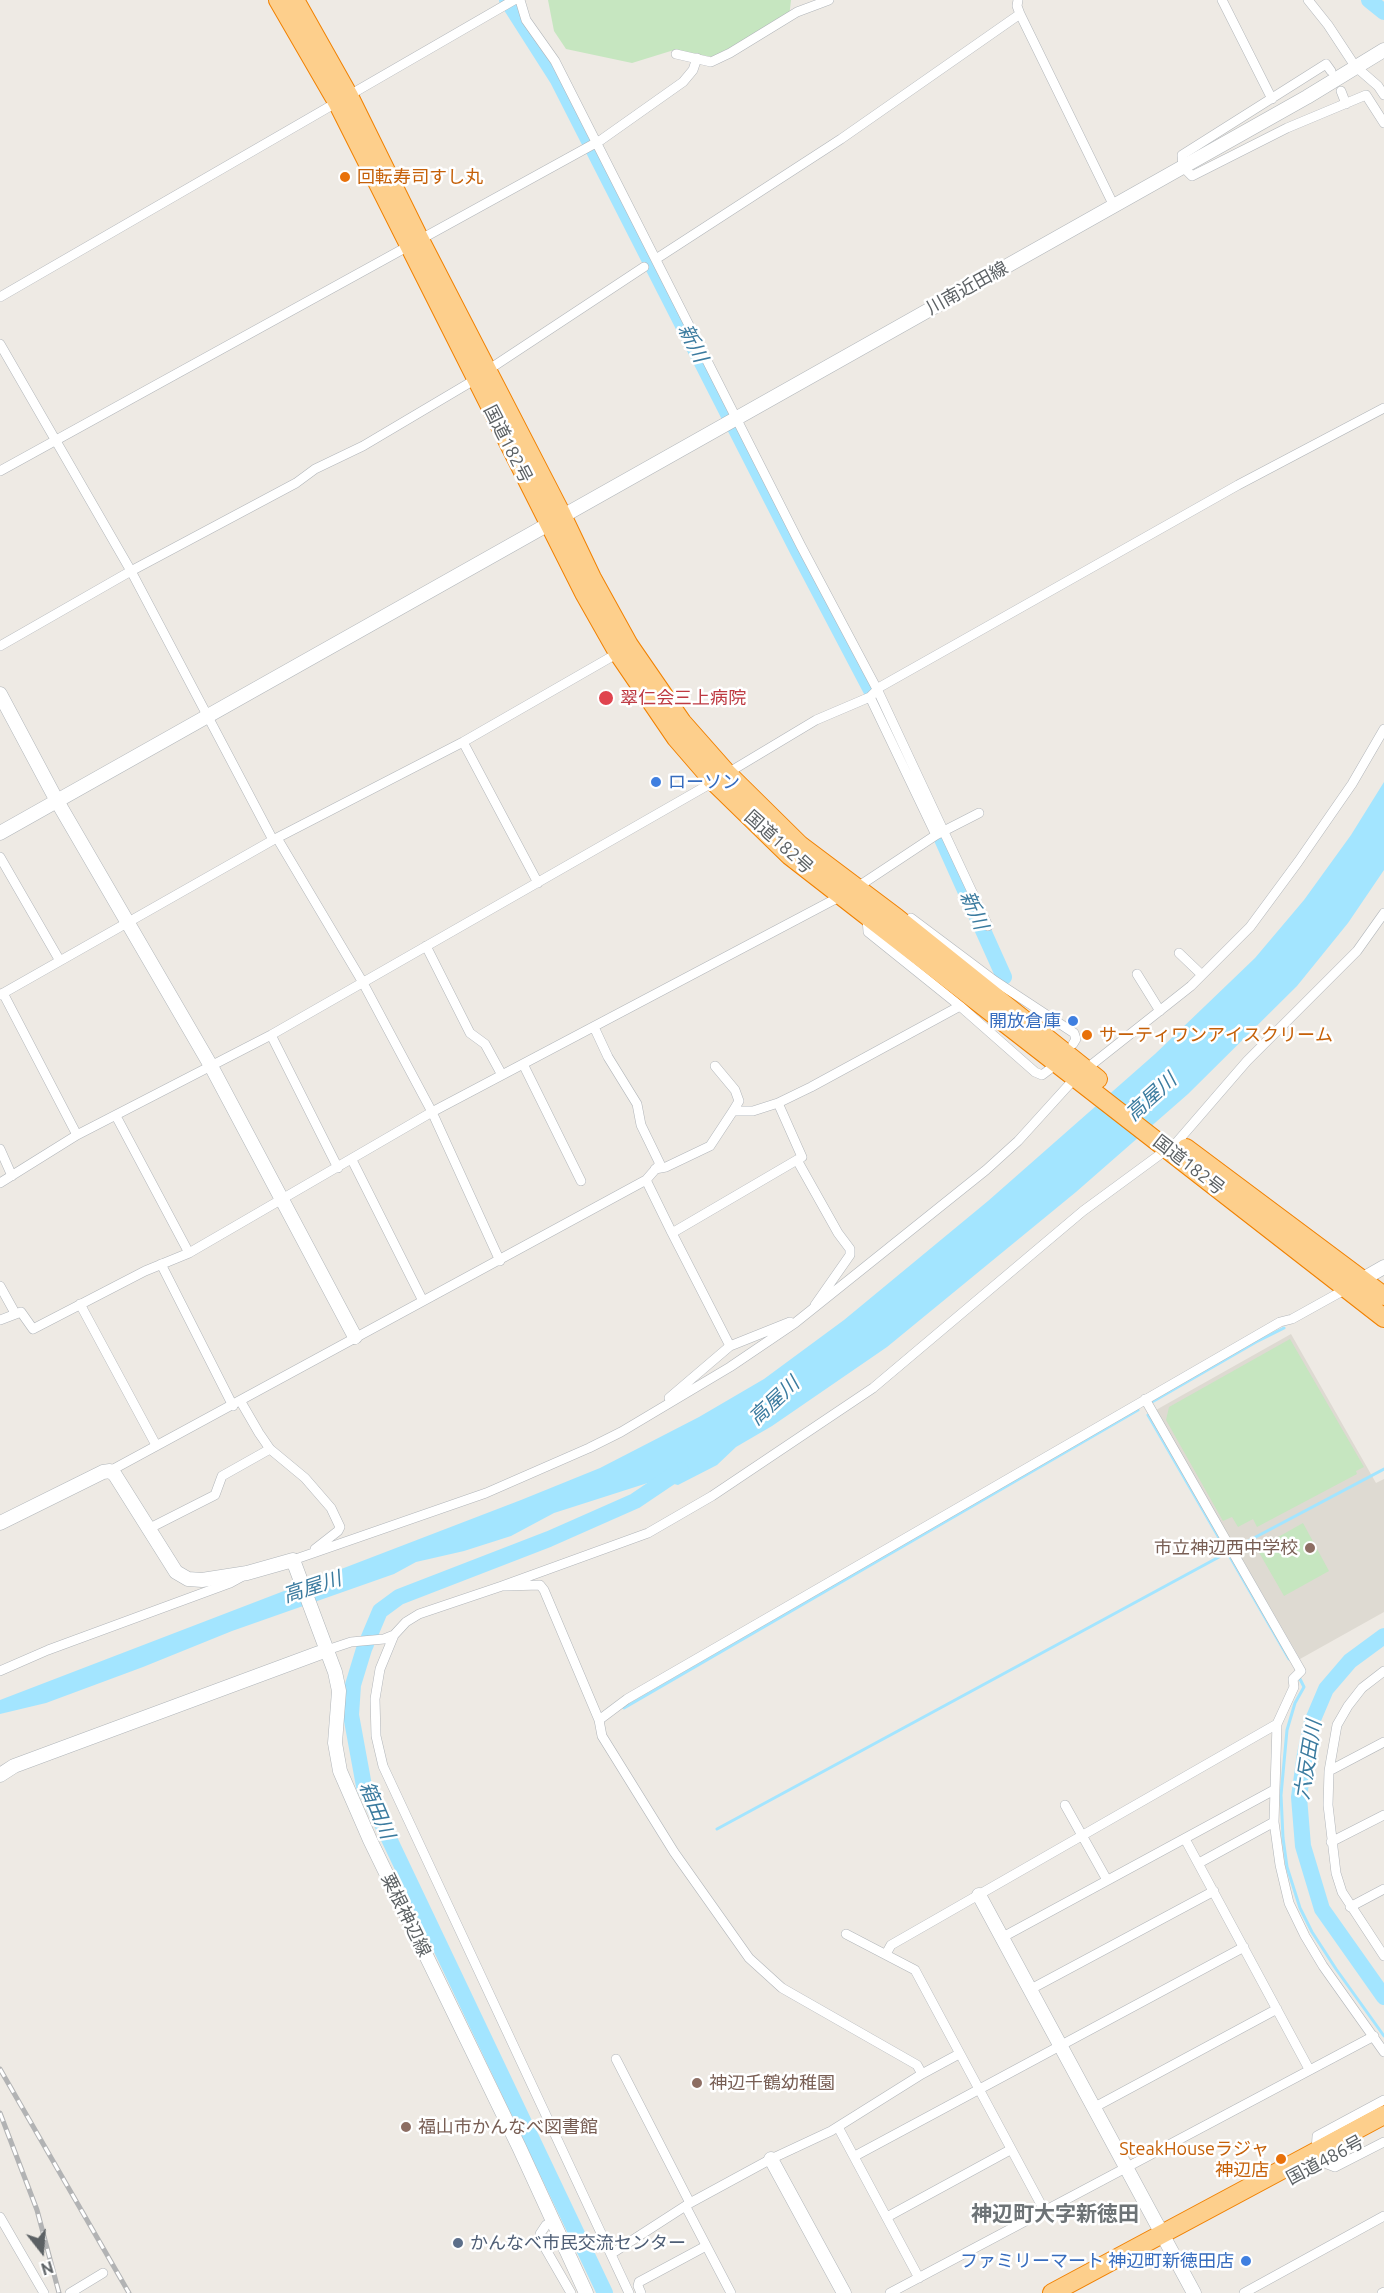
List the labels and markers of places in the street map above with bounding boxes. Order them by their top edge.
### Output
place label: 回転寿司すし丸 [357,166,483,188]
marker: 回転寿司すし丸 [338,170,352,184]
place label: 翠仁会三上病院 [620,687,746,709]
marker: 翠仁会三上病院 [597,689,615,707]
place label: ローソン [668,771,740,793]
marker: ローソン [649,775,663,789]
place label: 開放倉庫 [989,1010,1061,1032]
marker: 開放倉庫 [1066,1014,1080,1028]
place label: サーティワンアイスクリーム [1099,1024,1333,1046]
marker: サーティワンアイスクリーム [1080,1028,1094,1042]
place label: 市立神辺西中学校 [1154,1537,1298,1559]
marker: 市立神辺西中学校 [1303,1541,1317,1555]
place label: 神辺千鶴幼稚園 [709,2072,835,2094]
marker: 神辺千鶴幼稚園 [690,2076,704,2090]
place label: 福山市かんなべ図書館 [418,2116,598,2138]
marker: 福山市かんなべ図書館 [399,2120,413,2134]
place label: SteakHouseラジャ 神辺店 [1119,2138,1269,2180]
marker: SteakHouseラジャ 神辺店 [1274,2152,1288,2166]
place label: かんなべ市民交流センター [470,2232,686,2254]
marker: かんなべ市民交流センター [451,2236,465,2250]
place label: ファミリーマート 神辺町新徳田店 [960,2250,1234,2272]
marker: ファミリーマート 神辺町新徳田店 [1239,2254,1253,2268]

